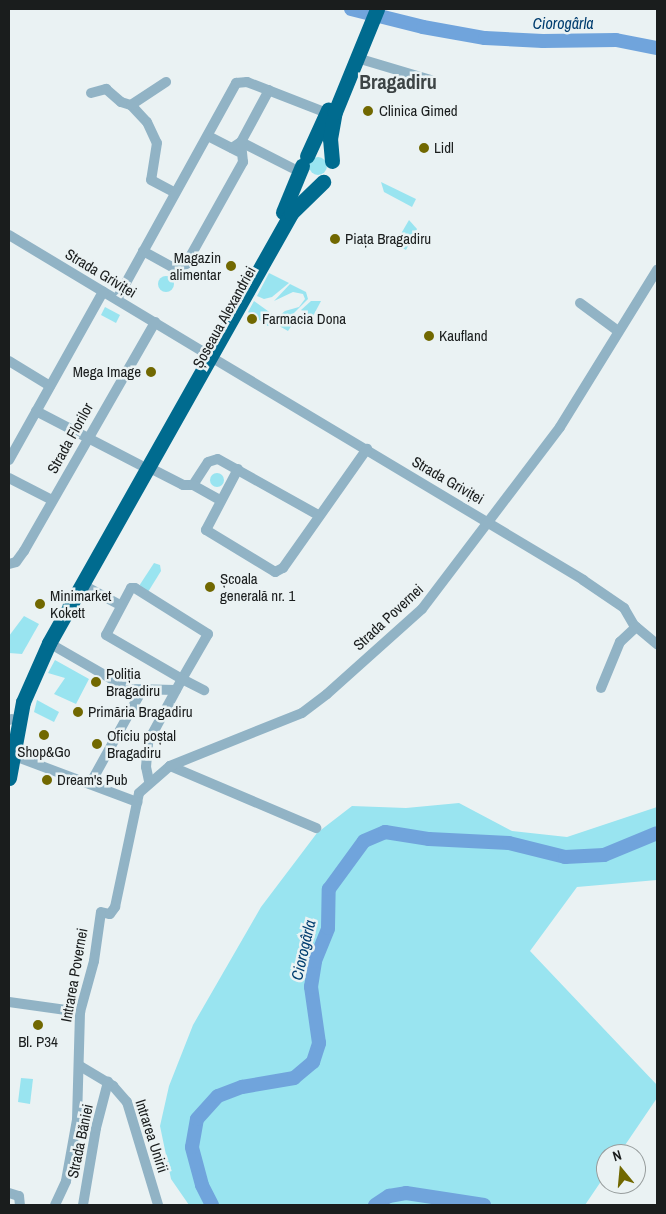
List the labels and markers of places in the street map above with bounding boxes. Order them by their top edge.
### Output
place label: Clinica Gimed [379,102,458,120]
marker: Clinica Gimed [361,104,375,118]
place label: Lidl [434,139,454,157]
marker: Lidl [418,142,430,154]
place label: Piața Bragadiru [345,230,431,248]
marker: Piața Bragadiru [329,233,341,245]
place label: Magazin alimentar [170,248,221,283]
marker: Magazin alimentar [225,260,237,272]
place label: Farmacia Dona [262,310,346,328]
marker: Farmacia Dona [246,313,258,325]
place label: Kaufland [439,327,488,345]
marker: Kaufland [423,330,435,342]
place label: Mega Image [73,363,141,381]
marker: Mega Image [145,366,157,378]
place label: Școala generală nr. 1 [220,569,295,604]
marker: Școala generală nr. 1 [204,581,216,593]
place label: Minimarket Kokett [50,586,112,621]
marker: Minimarket Kokett [34,598,46,610]
place label: Poliția Bragadiru [106,664,160,699]
marker: Poliția Bragadiru [90,676,102,688]
place label: Primăria Bragadiru [88,703,193,721]
marker: Primăria Bragadiru [72,706,84,718]
place label: Oficiu poștal Bragadiru [107,726,176,761]
marker: Shop&Go [38,729,50,741]
marker: Oficiu poștal Bragadiru [91,738,103,750]
place label: Shop&Go [17,743,71,761]
place label: Dream's Pub [57,771,128,789]
marker: Dream's Pub [41,774,53,786]
marker: Bl. P34 [32,1019,44,1031]
place label: Bl. P34 [18,1033,58,1051]

